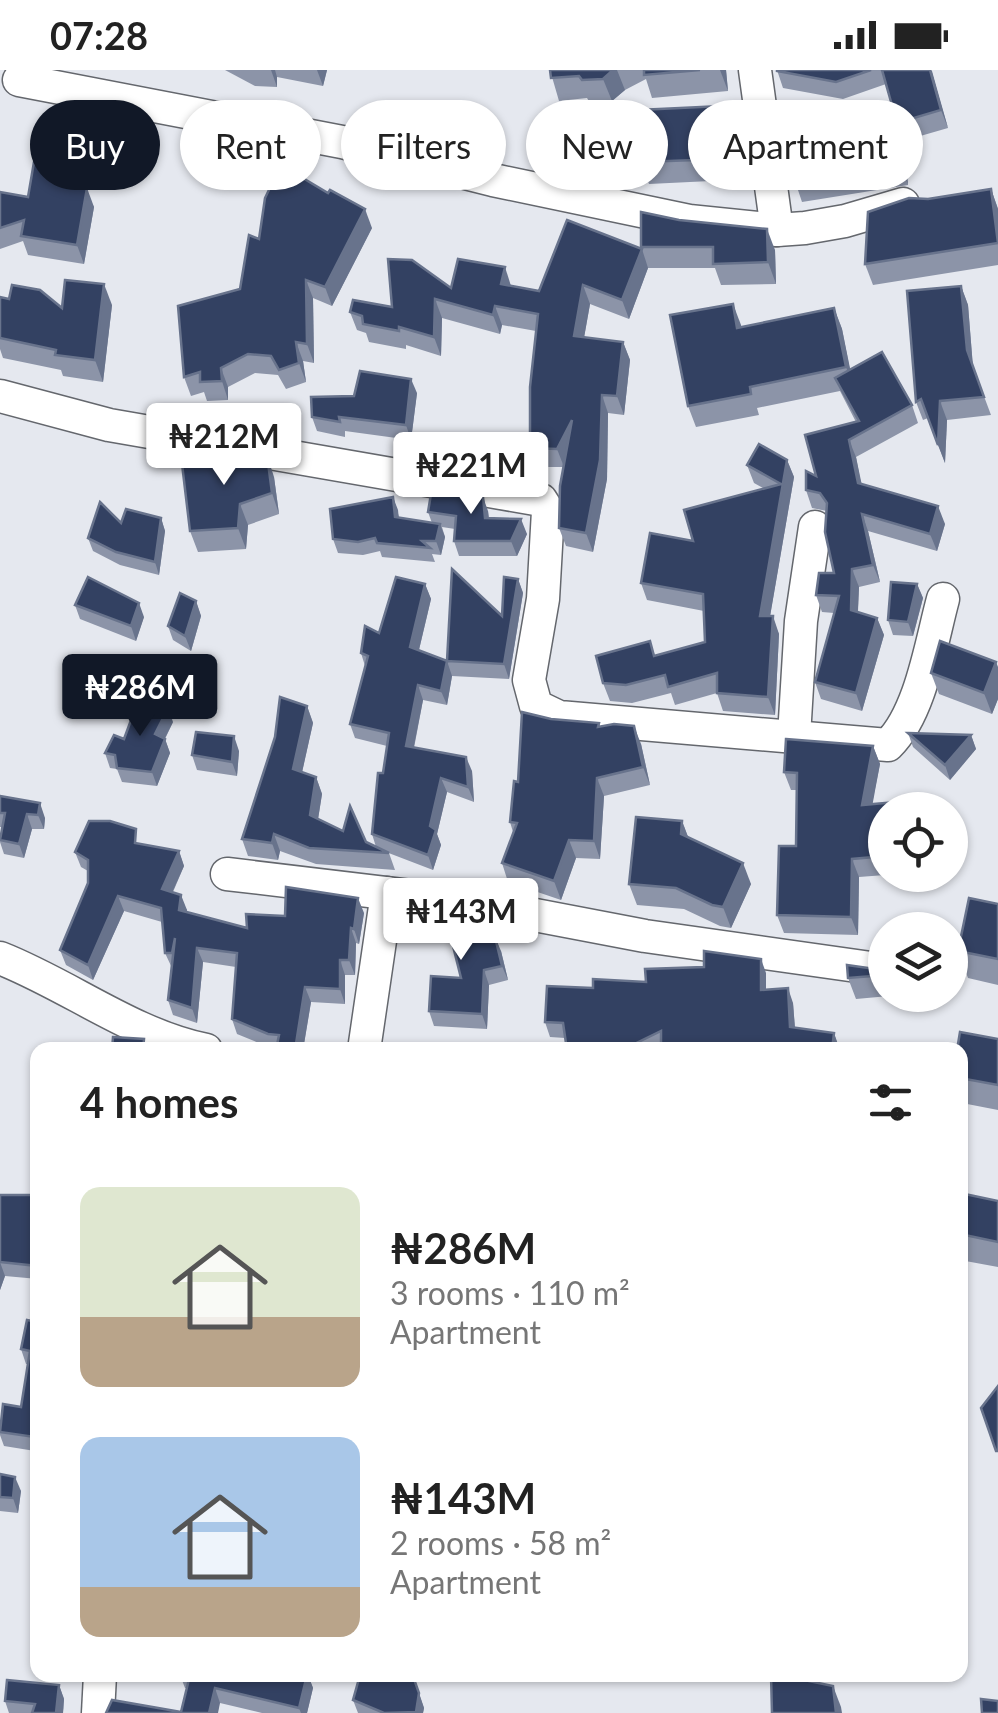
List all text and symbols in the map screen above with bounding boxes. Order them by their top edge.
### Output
text: 07:28 [50,12,148,58]
chip: Buy [30,100,160,190]
chip: Rent [180,100,321,190]
chip: Filters [341,100,506,190]
chip: New [526,100,668,190]
chip: Apartment [688,100,923,190]
pin: ₦212M [154,403,294,488]
text: ₦212M [168,416,280,455]
pin: ₦221M [401,432,541,517]
text: ₦221M [415,445,527,484]
pin: ₦286M [70,654,210,739]
text: ₦286M [84,667,196,706]
map controls [868,792,968,1012]
button: locate [868,792,968,892]
pin: ₦143M [391,878,531,963]
text: ₦143M [405,891,517,930]
button: layers [868,912,968,1012]
icon: filters [863,1075,918,1130]
text: 4 homes [80,1077,238,1127]
text: ₦286M [390,1223,536,1273]
icon: home [160,1227,280,1347]
text: 3 rooms · 110 m² [390,1273,630,1312]
text: Apartment [390,1312,541,1351]
text: ₦143M [390,1473,536,1523]
icon: home [160,1477,280,1597]
text: 2 rooms · 58 m² [390,1523,611,1562]
text: Apartment [390,1562,541,1601]

